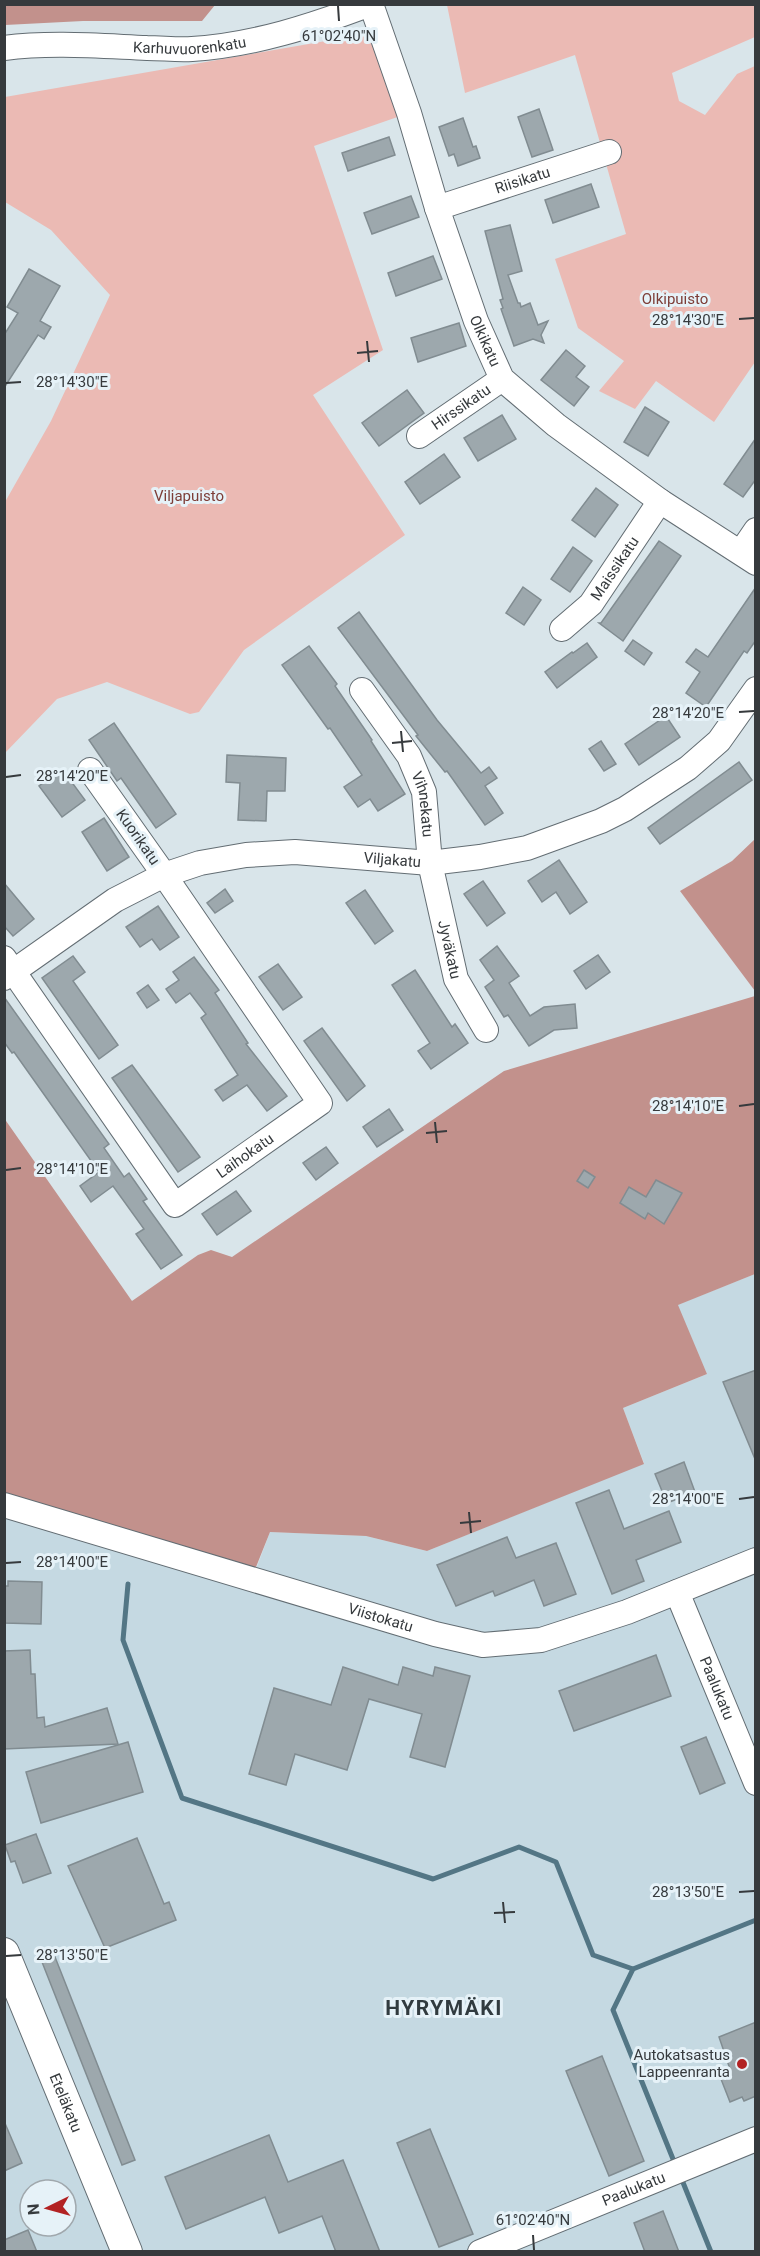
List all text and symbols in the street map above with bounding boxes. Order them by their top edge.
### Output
text: 61°02'40"N [302,27,376,45]
street label: Karhuvuorenkatu [133,33,248,58]
street label: Riisikatu [493,163,552,198]
park label: Olkipuisto [642,290,708,308]
text: 28°14'30"E [652,311,725,329]
street label: Olkikatu [466,313,504,369]
text: 28°14'30"E [36,373,109,391]
street label: Hirssikatu [428,381,494,434]
park label: Viljapuisto [154,487,224,505]
street label: Maissikatu [587,533,643,604]
text: 28°14'20"E [652,704,725,722]
text: 28°14'20"E [36,767,109,785]
street label: Vihnekatu [407,769,437,838]
street label: Kuorikatu [112,806,164,868]
street label: Viljakatu [363,849,422,871]
street label: Jyväkatu [434,918,465,981]
text: 28°14'10"E [652,1097,725,1115]
street label: Laihokatu [213,1129,277,1182]
text: 28°14'10"E [36,1160,109,1178]
text: 28°14'00"E [652,1490,725,1508]
text: 28°14'00"E [36,1553,109,1571]
street label: Viistokatu [346,1599,415,1636]
street label: Paalukatu [696,1654,738,1722]
text: 28°13'50"E [652,1883,725,1901]
text: 28°13'50"E [36,1946,109,1964]
district label: HYRYMÄKI [385,1996,503,2020]
place label: Autokatsastus Lappeenranta [633,2046,730,2081]
marker: Autokatsastus Lappeenranta [735,2057,749,2071]
street label: Eteläkatu [45,2071,86,2135]
street label: Paalukatu [599,2168,668,2210]
north arrow [18,2178,78,2238]
text: N [24,2203,44,2216]
text: 61°02'40"N [496,2211,570,2229]

